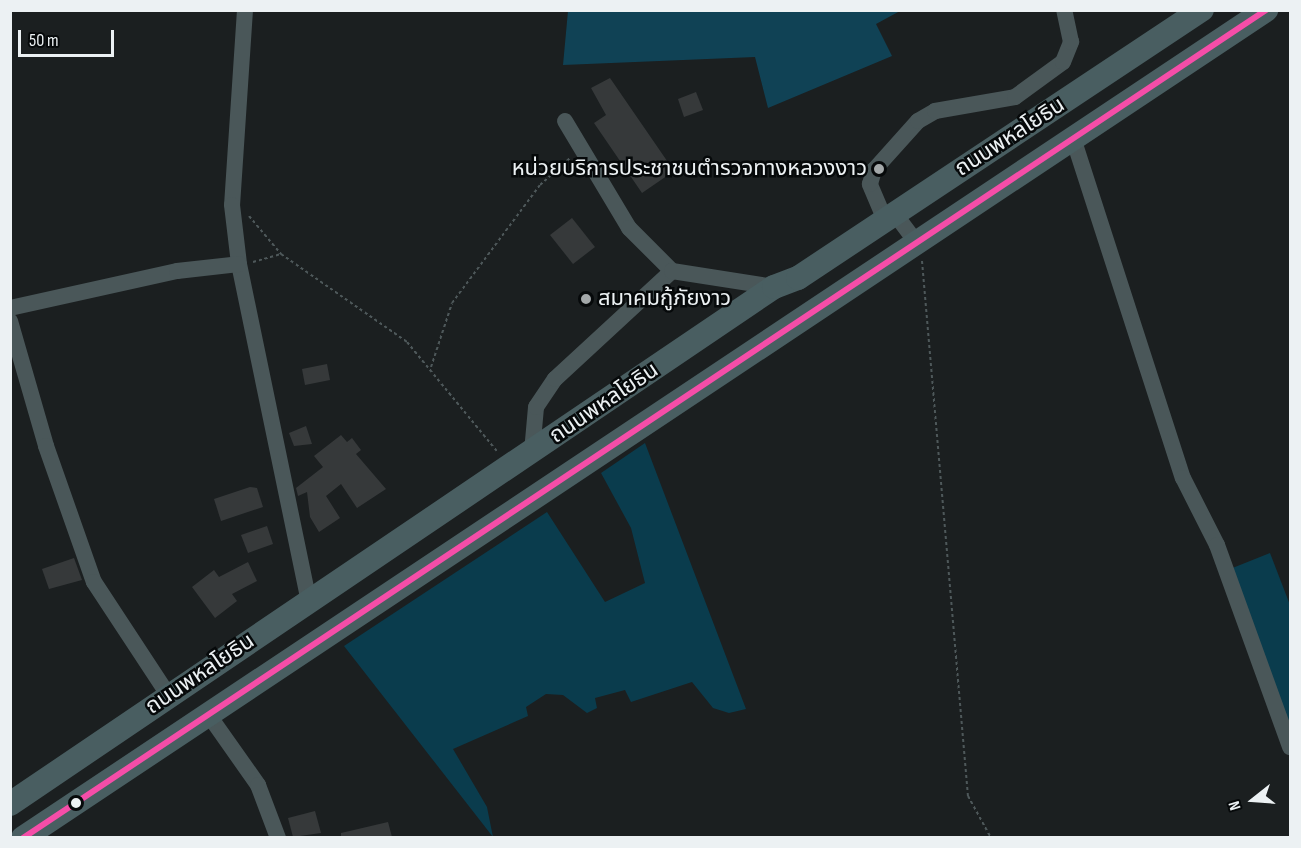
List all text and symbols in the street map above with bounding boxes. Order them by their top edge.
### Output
scale bar [21,18,117,56]
text: 50 m [29,30,59,51]
street label: ถนนพหลโยธิน [950,92,1070,182]
place label: หน่วยบริการประชาชนตำรวจทางหลวงงาว [512,156,867,182]
marker: หน่วยบริการประชาชนตำรวจทางหลวงงาว [872,162,886,176]
place label: สมาคมกู้ภัยงาว [598,286,731,312]
marker: สมาคมกู้ภัยงาว [579,292,593,306]
street label: ถนนพหลโยธิน [545,357,663,449]
street label: ถนนพหลโยธิน [141,628,259,720]
north arrow [1223,770,1283,830]
unlabelled marker [70,797,82,809]
text: N [1225,799,1246,812]

